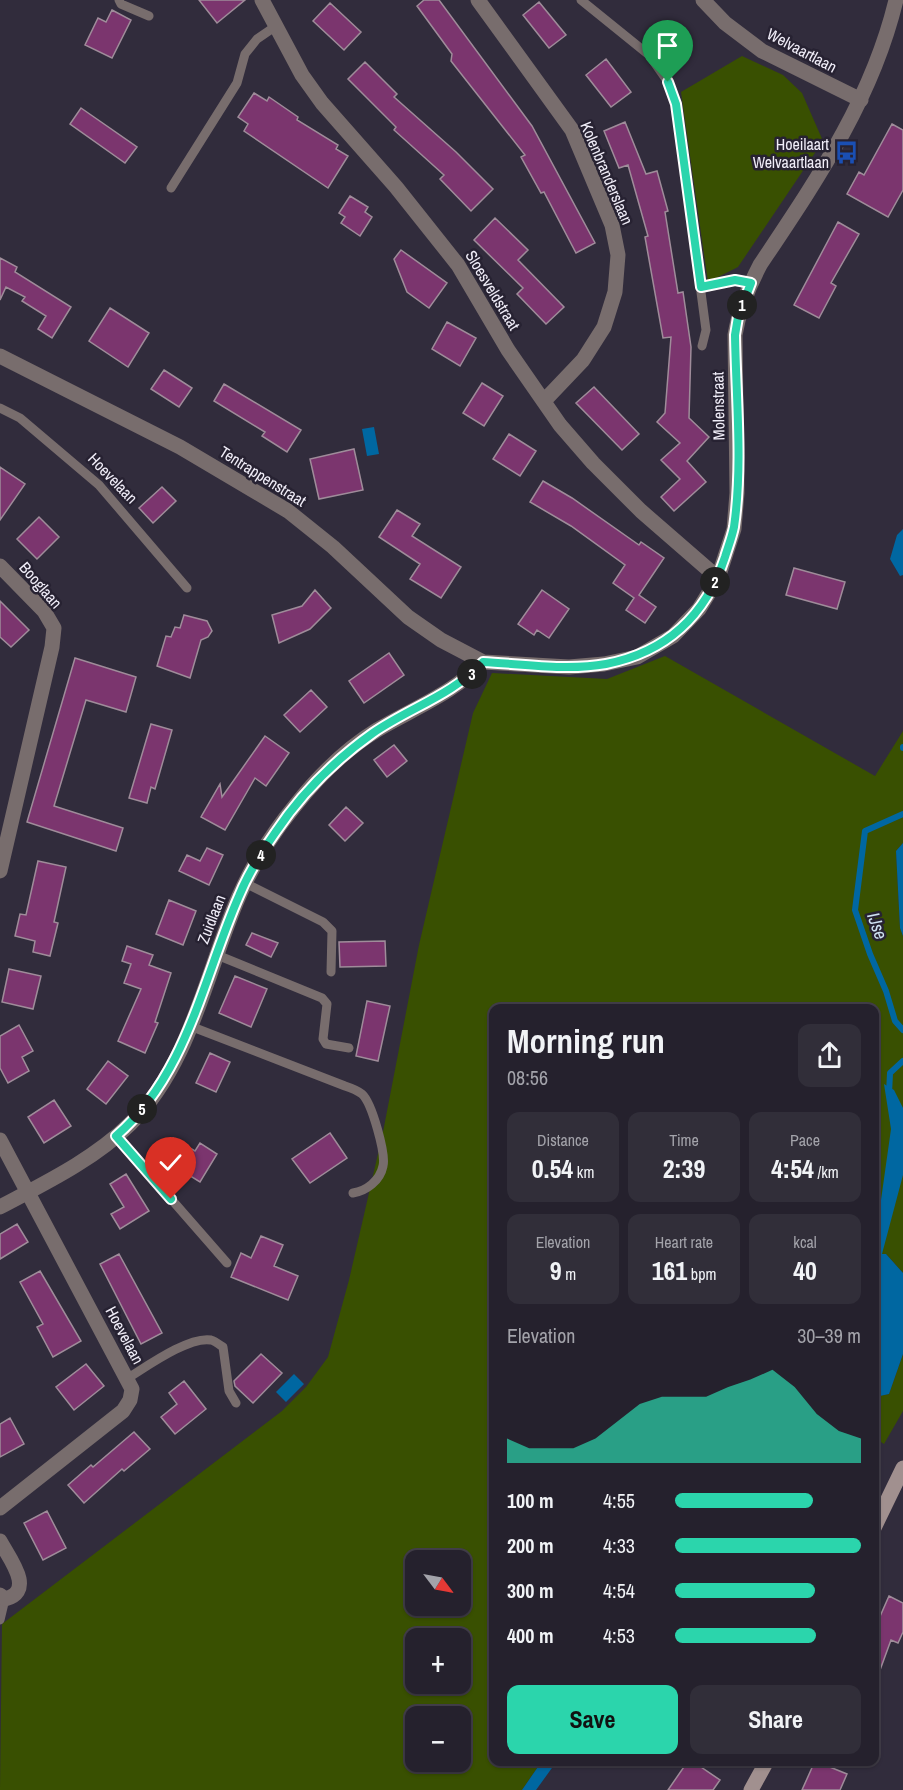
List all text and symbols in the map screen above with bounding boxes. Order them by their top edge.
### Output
pin [642,20,693,82]
street label: Welvaartlaan [763,22,841,78]
icon: arrive [651,29,684,62]
street label: Kolenbranderslaan [575,118,639,228]
place label: Hoeilaart Welvaartlaan [753,133,829,173]
bus stop icon: Hoeilaart Welvaartlaan [834,140,860,166]
street label: Sloesveldstraat [460,246,526,334]
pin: 1 [727,290,757,320]
text: 1 [738,294,746,316]
street label: Molenstraat [706,371,730,440]
street label: Tentrappenstraat [215,441,311,512]
street label: Hoevelaan [83,448,143,508]
street label: Booglaan [15,557,67,613]
pin: 2 [700,567,730,597]
text: 2 [711,571,719,593]
pin: 3 [457,659,487,689]
text: 3 [468,663,476,685]
pin: 4 [246,840,276,870]
text: 4 [257,844,265,866]
street label: Zuidlaan [192,891,230,947]
water label: IJse [861,909,894,943]
text: Morning run [507,1019,665,1063]
button: share [798,1024,861,1087]
text: 08:56 [507,1064,548,1091]
pin: 5 [127,1094,157,1124]
text: 5 [138,1098,146,1120]
text: Distance [537,1129,589,1151]
text: Time [669,1129,699,1151]
text: Pace [790,1129,820,1151]
pin [145,1137,196,1199]
icon: check [154,1146,187,1179]
text: 0.54 [532,1151,573,1186]
text: 2:39 [663,1151,705,1186]
text: 4:54 [771,1151,814,1186]
text: km [573,1161,594,1183]
text: /km [814,1161,839,1183]
text: Elevation [536,1231,590,1253]
text: Heart rate [655,1231,713,1253]
text: kcal [793,1231,817,1253]
text: 9 [550,1253,562,1288]
text: 161 [652,1253,687,1288]
text: 40 [793,1253,817,1288]
text: m [562,1263,576,1285]
text: bpm [687,1263,716,1285]
street label: Hoevelaan [101,1302,149,1368]
text: Elevation [507,1322,575,1349]
text: 30–39 m [797,1322,861,1349]
text: 100 m [507,1487,554,1514]
text: 4:55 [603,1487,635,1514]
text: 200 m [507,1532,554,1559]
text: 4:33 [603,1532,635,1559]
north arrow [405,1550,471,1616]
map controls [405,1550,471,1772]
text: 300 m [507,1577,554,1604]
text: 4:54 [603,1577,635,1604]
text: 400 m [507,1622,554,1649]
text: 4:53 [603,1622,635,1649]
button: + [405,1628,471,1694]
button: Save [507,1685,678,1754]
button: Share [690,1685,861,1754]
button: − [405,1706,471,1772]

